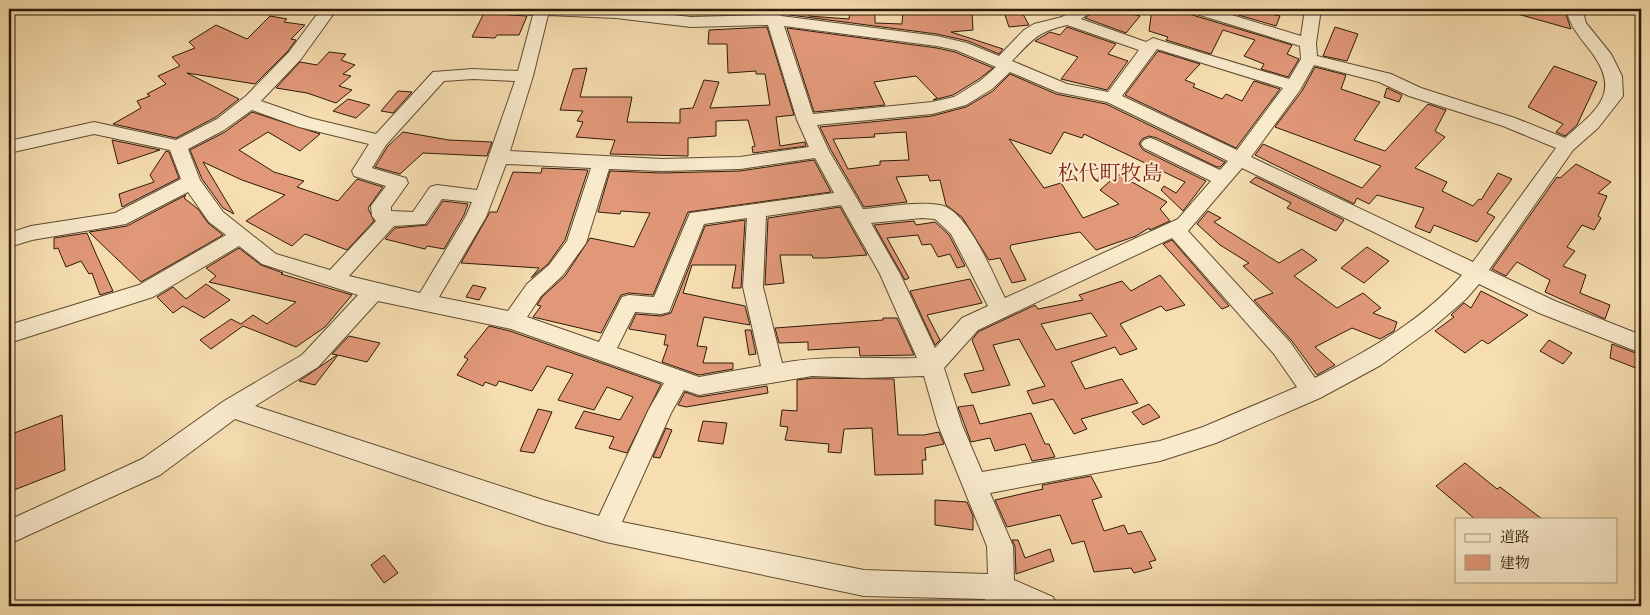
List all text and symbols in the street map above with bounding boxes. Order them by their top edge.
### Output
district label: 松代町牧島 [1058,161,1163,188]
legend [1455,518,1618,582]
text: 道路 [1500,528,1530,547]
text: 建物 [1500,554,1530,573]

